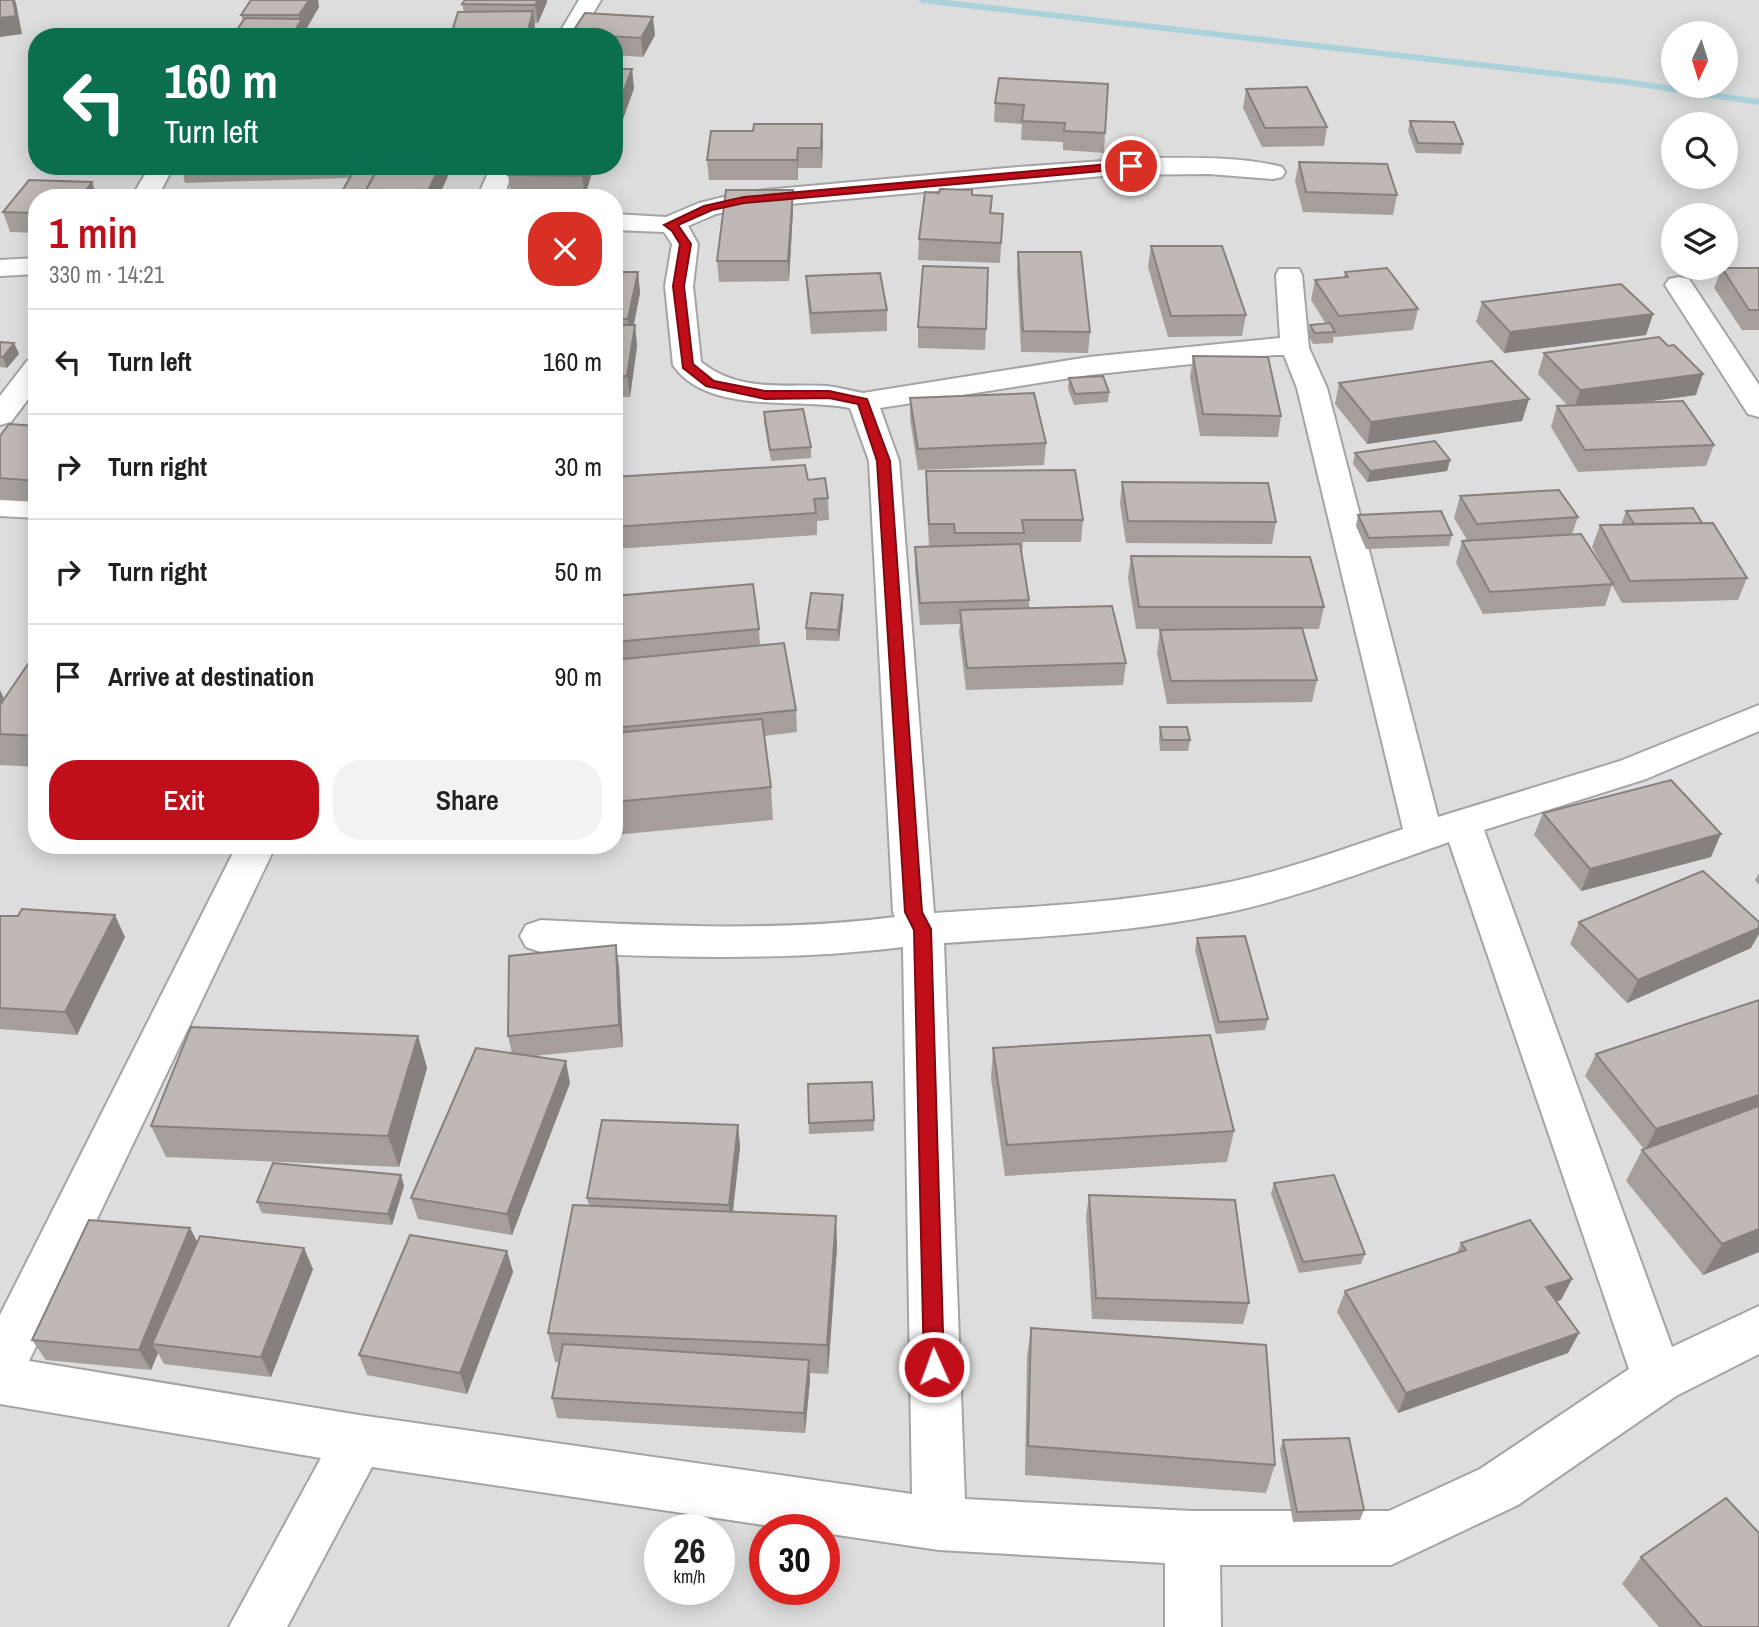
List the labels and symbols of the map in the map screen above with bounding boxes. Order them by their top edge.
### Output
north arrow [1661,21,1738,98]
pin [1101,136,1161,196]
position arrow [897,1330,971,1404]
speed limit sign: 30 [749,1514,840,1605]

